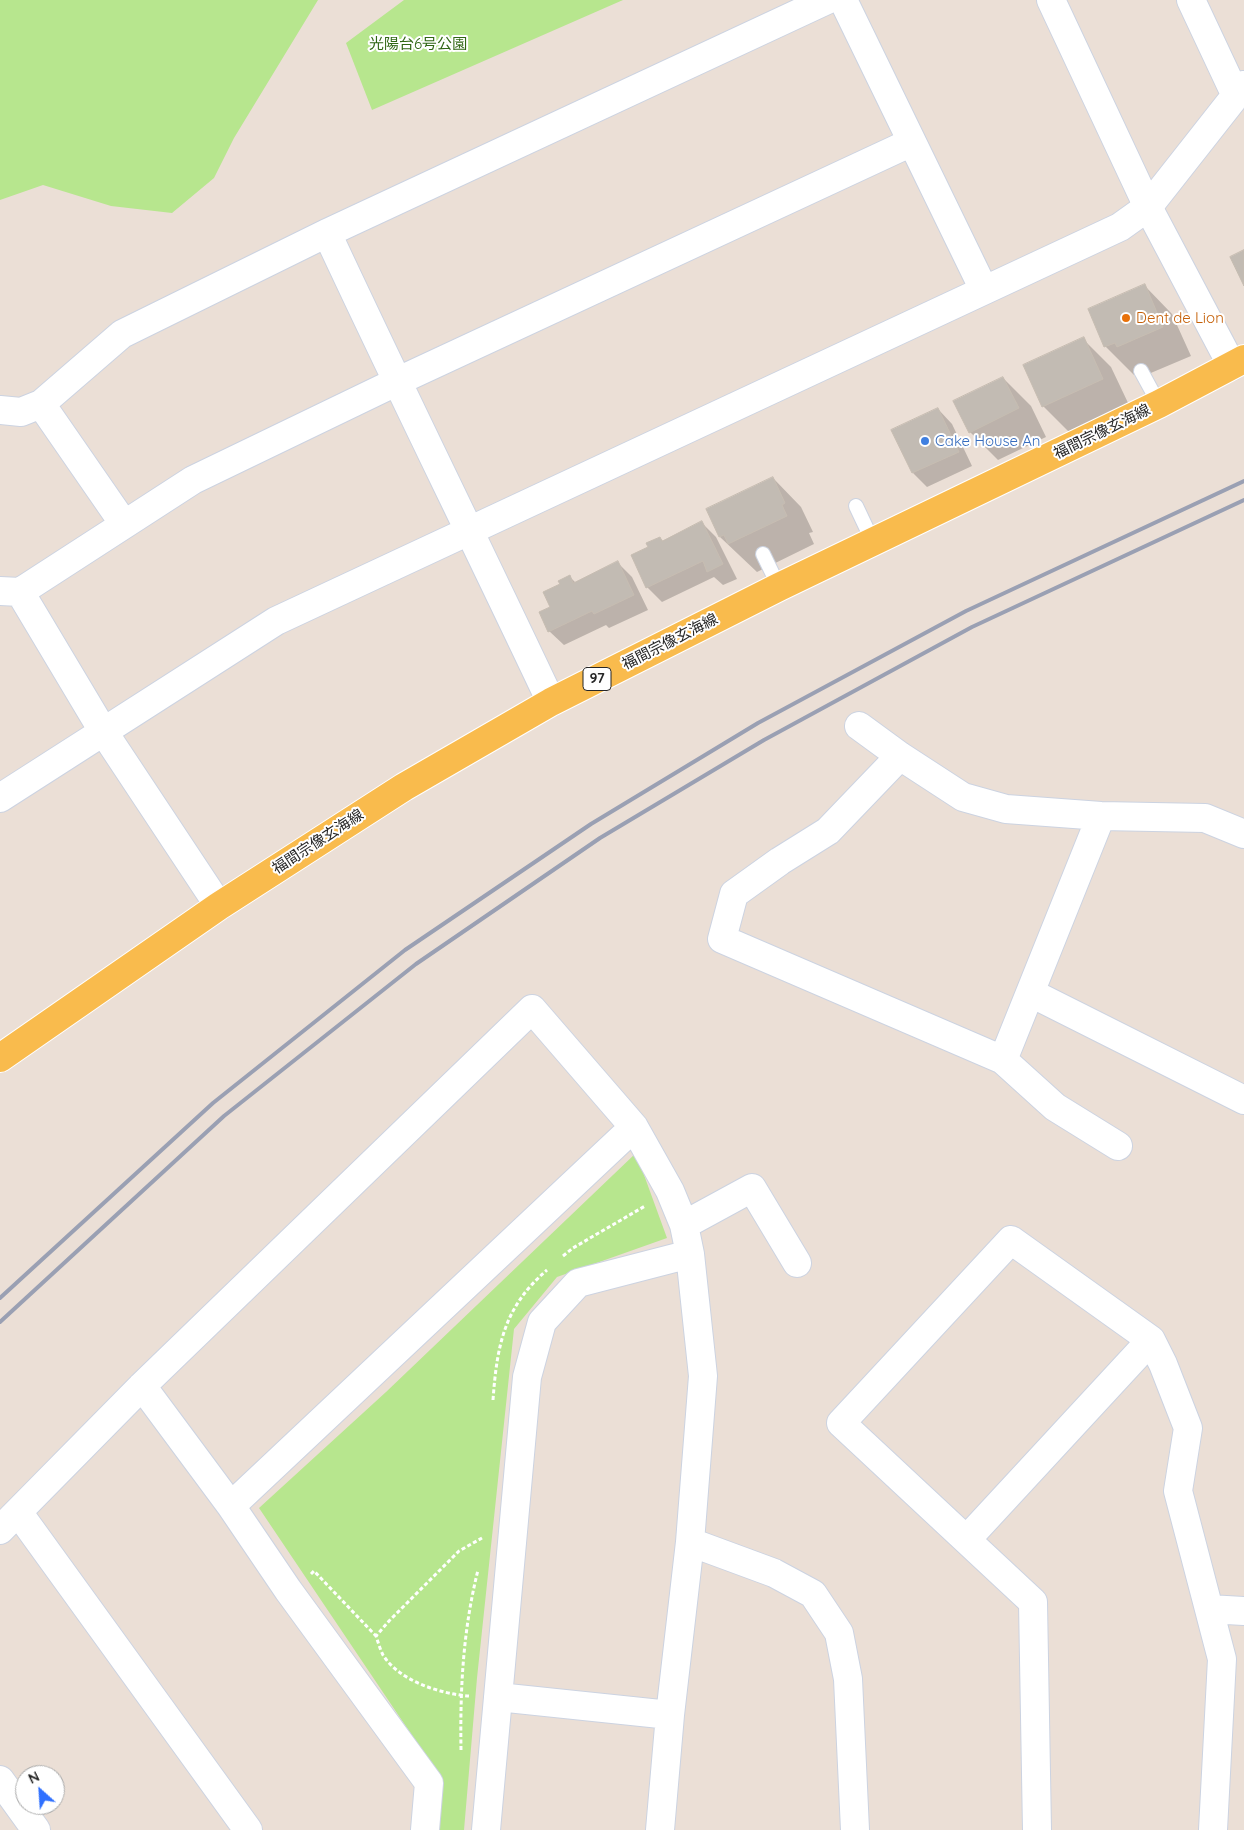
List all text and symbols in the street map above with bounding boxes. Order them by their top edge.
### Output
park label: 光陽台6号公園 [369,35,467,53]
place label: Dent de Lion [1136,309,1224,327]
marker: Dent de Lion [1120,312,1132,324]
street label: 福間宗像玄海線 [1051,401,1153,463]
place label: Cake House An [935,432,1041,450]
marker: Cake House An [919,435,931,447]
street label: 福間宗像玄海線 [619,610,721,674]
road number: 97 [583,668,611,691]
street label: 福間宗像玄海線 [269,806,367,878]
north arrow [15,1765,65,1815]
text: N [25,1767,42,1788]

